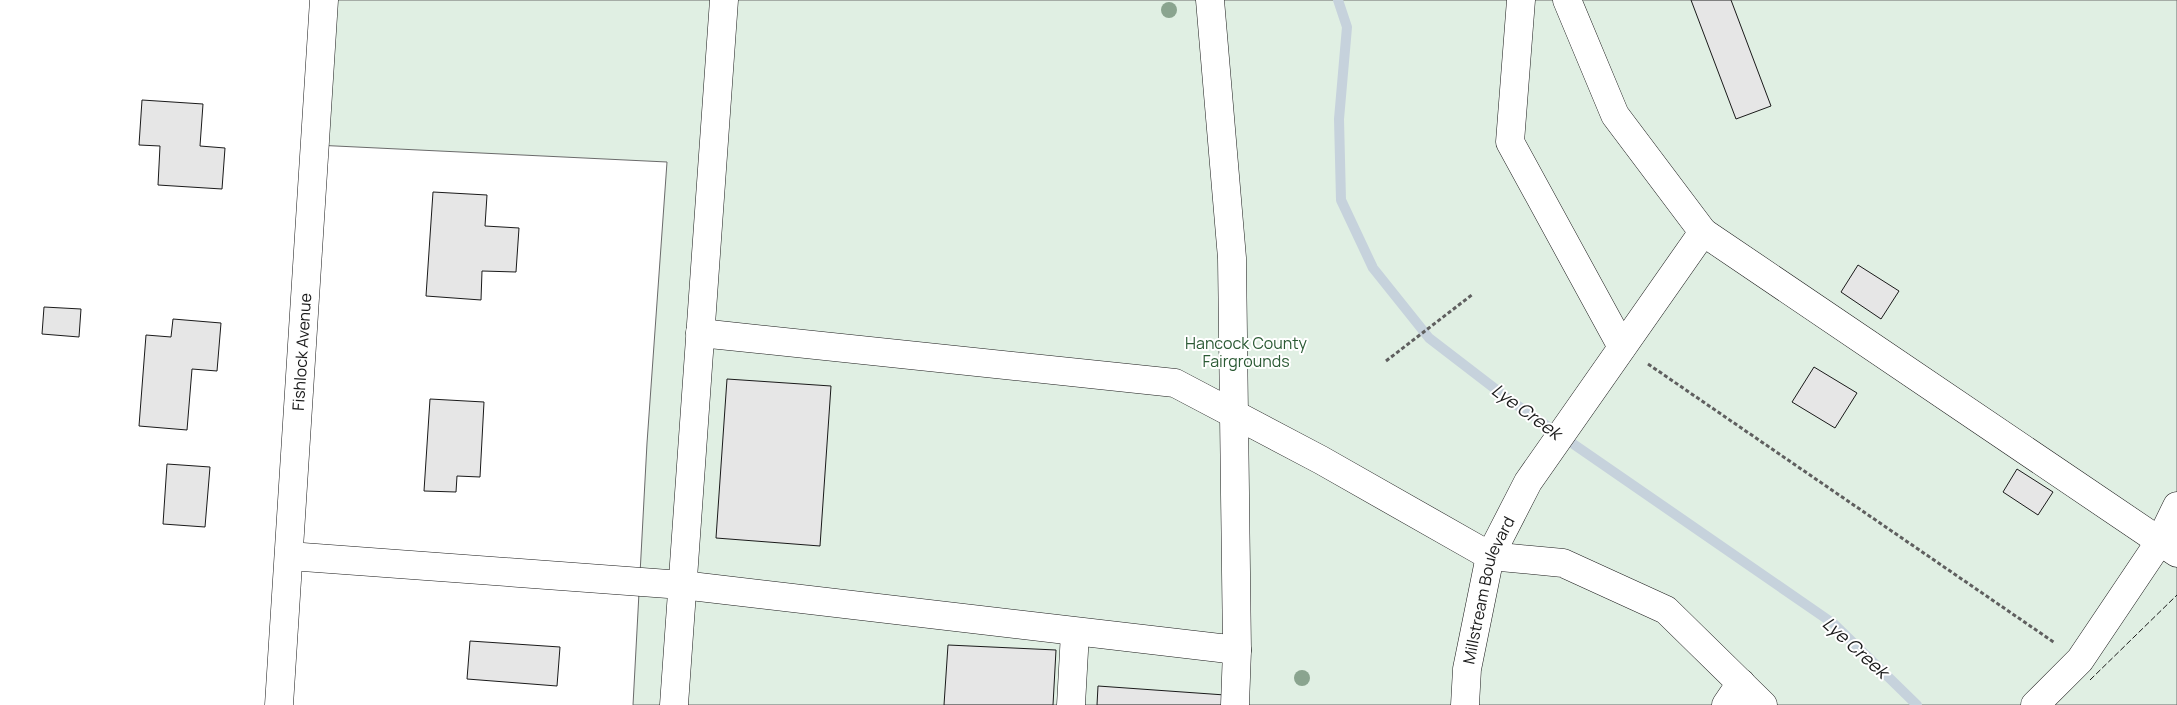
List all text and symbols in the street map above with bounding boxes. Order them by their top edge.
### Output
street label: Fishlock Avenue [287,292,316,411]
park label: Hancock County Fairgrounds [1185,332,1308,372]
water label: Lye Creek [1487,378,1569,446]
street label: Millstream Boulevard [1457,512,1520,666]
water label: Lye Creek [1818,611,1896,685]

